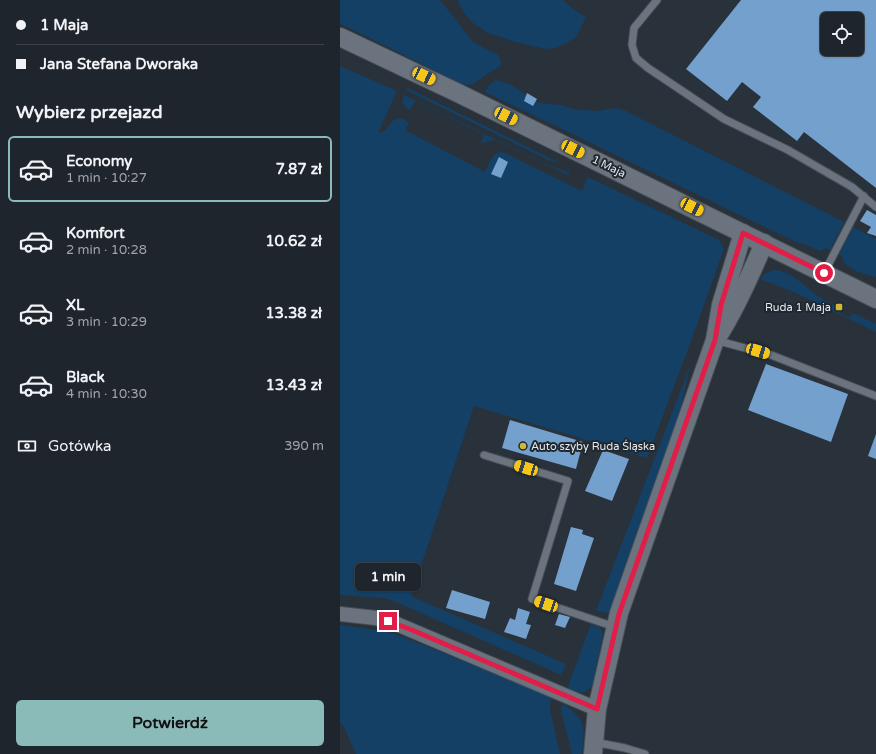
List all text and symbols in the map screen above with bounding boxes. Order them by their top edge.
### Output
map controls [820,12,864,56]
button: locate [820,12,864,56]
text: 1 Maja [40,16,88,34]
text: Jana Stefana Dworaka [40,55,198,73]
car [411,65,437,87]
text: Wybierz przejazd [16,101,163,123]
car [493,105,519,127]
car [560,138,586,160]
icon: car [18,151,54,187]
text: Economy [66,152,132,170]
street label: 1 Maja [590,153,628,180]
text: 7.87 zł [275,160,322,178]
text: 1 min · 10:27 [66,170,147,186]
car [679,196,705,218]
icon: car [18,223,54,259]
text: Komfort [66,224,125,242]
text: 10.62 zł [265,232,322,250]
text: 2 min · 10:28 [66,242,147,258]
route start [815,264,833,282]
icon: car [18,295,54,331]
text: XL [66,296,85,314]
place label: Ruda 1 Maja [765,301,831,314]
marker: Ruda 1 Maja [834,302,844,312]
text: 13.38 zł [265,304,322,322]
text: 3 min · 10:29 [66,314,147,330]
car [745,342,771,360]
icon: car [18,367,54,403]
text: Black [66,368,105,386]
text: 13.43 zł [265,376,322,394]
text: 4 min · 10:30 [66,386,147,402]
icon: cash [16,435,38,457]
text: Gotówka [48,437,111,455]
text: 390 m [284,438,324,454]
place label: Auto szyby Ruda Śląska [531,439,655,453]
marker: Auto szyby Ruda Śląska [518,441,528,451]
car [513,459,539,477]
callout: 1 min [355,563,421,591]
text: 1 min [371,569,405,585]
car [533,594,559,614]
route end [379,612,397,630]
button: Potwierdź [16,700,324,746]

